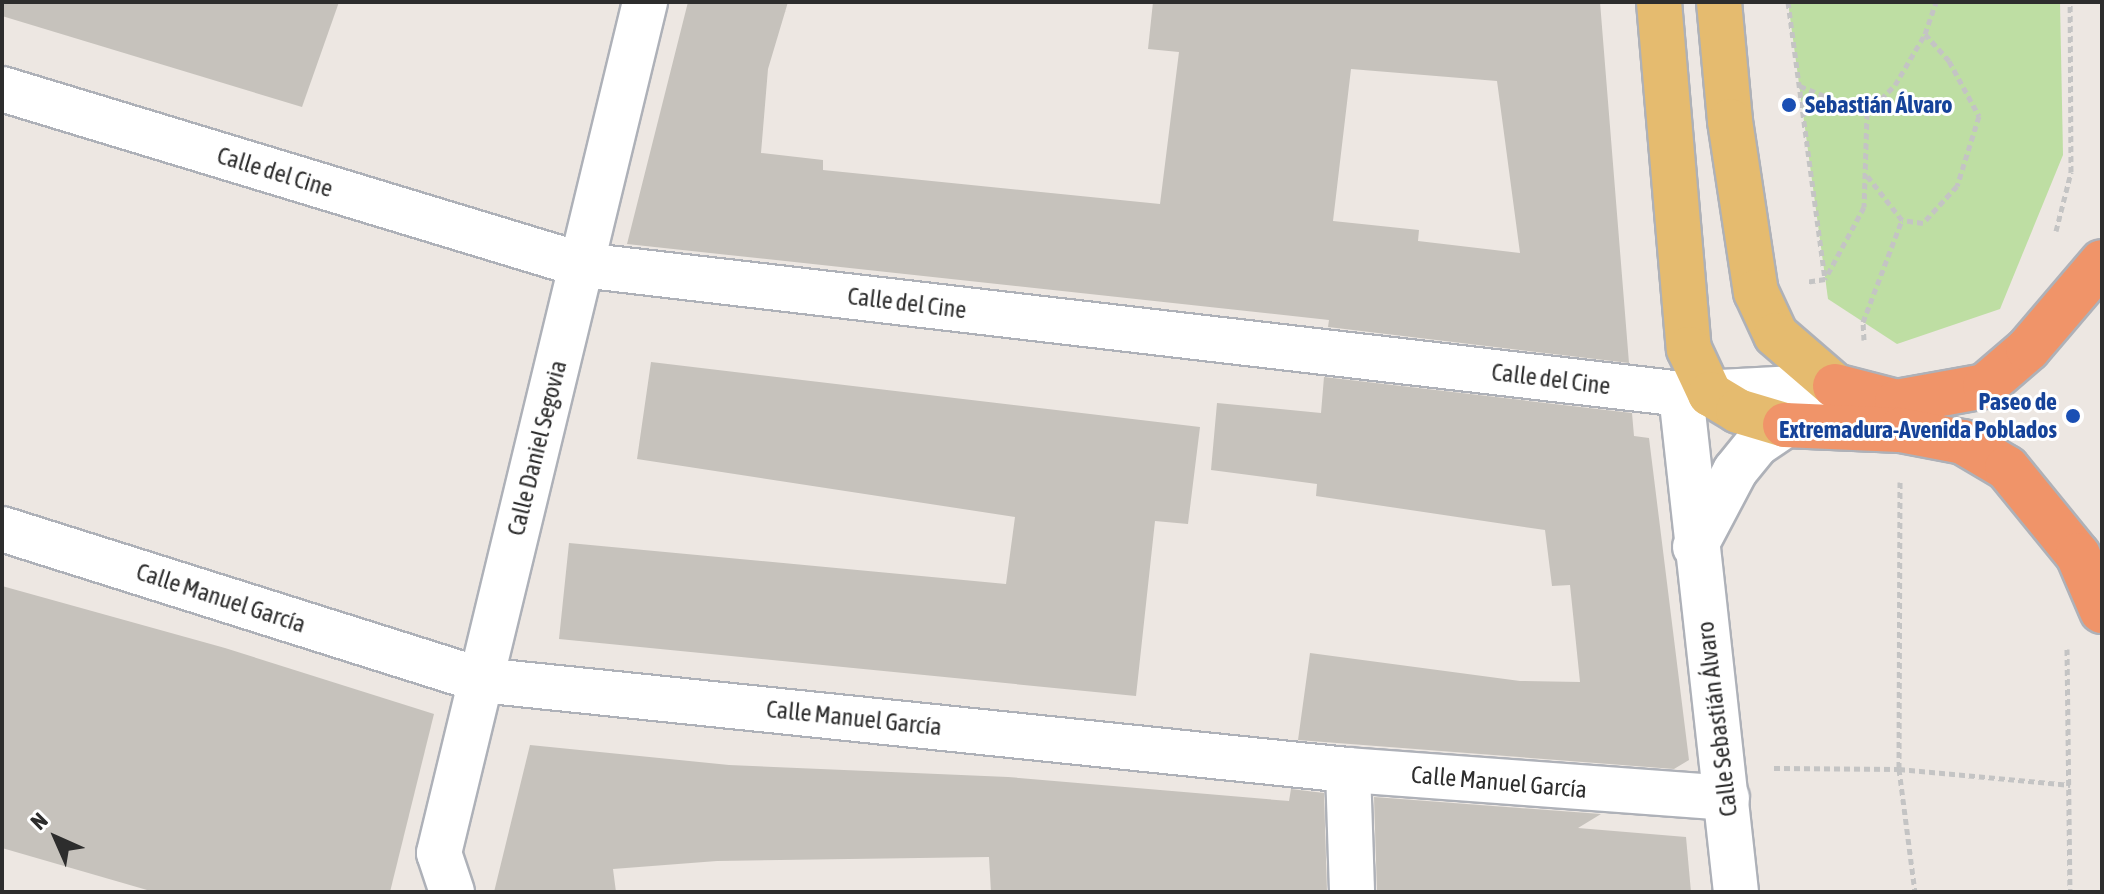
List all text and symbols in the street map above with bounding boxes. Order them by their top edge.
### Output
place label: Sebastián Álvaro [1805,91,1953,119]
marker: Sebastián Álvaro [1780,96,1798,114]
street label: Calle del Cine [214,141,336,203]
street label: Calle del Cine [846,281,968,325]
street label: Calle del Cine [1490,357,1612,401]
street label: Calle Daniel Segovia [501,358,573,538]
place label: Paseo de Extremadura-Avenida Poblados [1779,388,2057,444]
marker: Paseo de Extremadura-Avenida Poblados [2064,407,2082,425]
street label: Calle Manuel García [133,557,309,639]
street label: Calle Sebastián Álvaro [1691,620,1743,818]
street label: Calle Manuel García [765,694,943,742]
street label: Calle Manuel García [1410,760,1588,804]
north arrow [16,798,96,878]
text: N [25,807,53,835]

